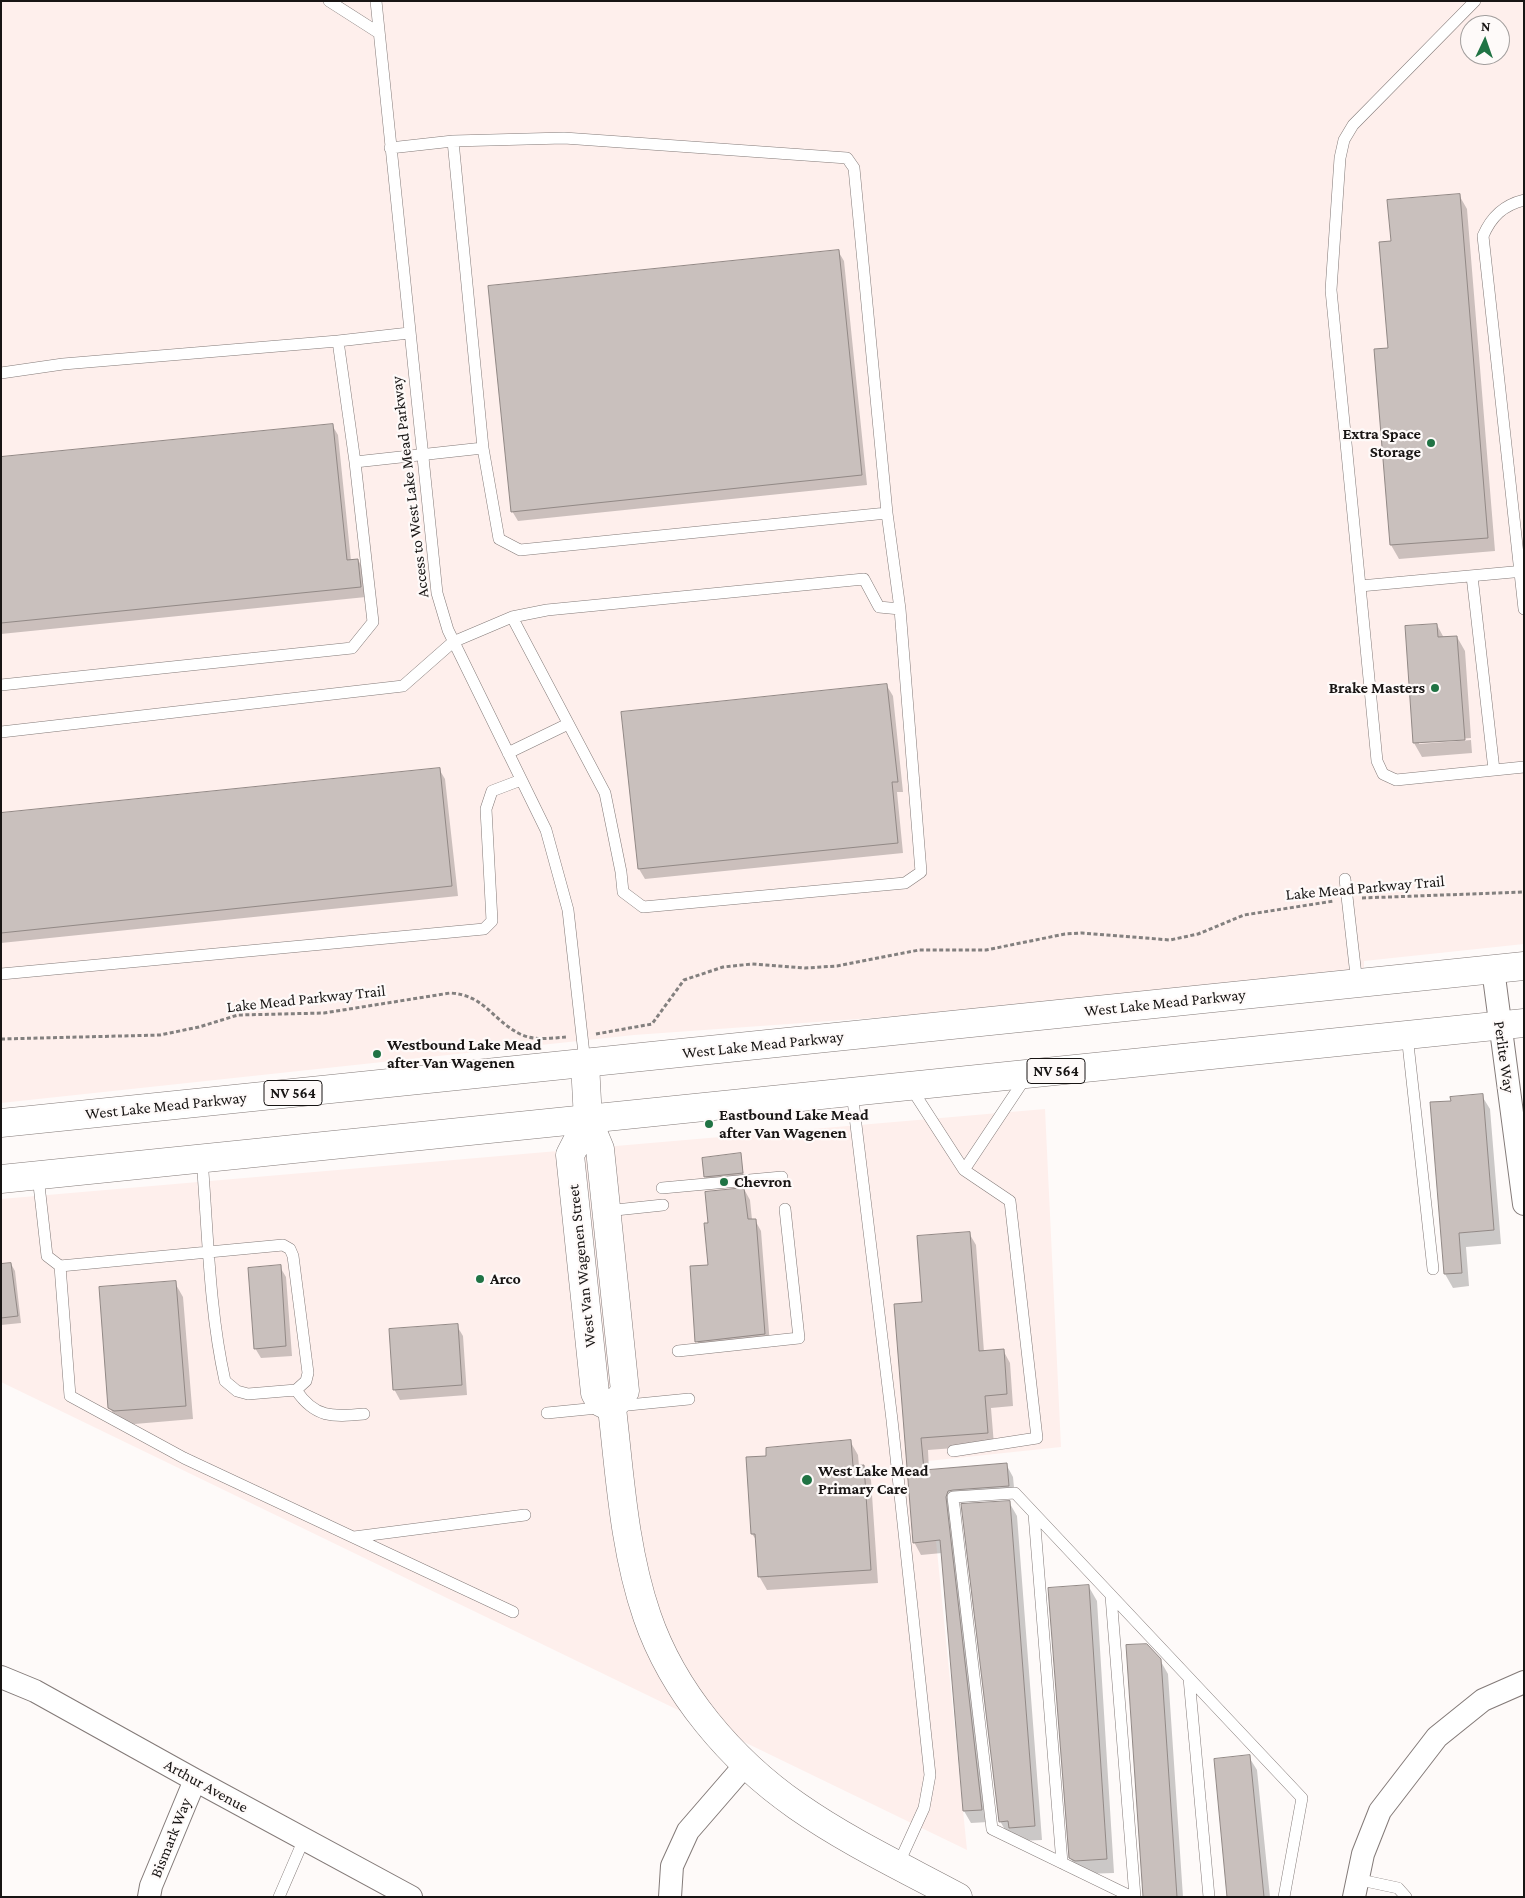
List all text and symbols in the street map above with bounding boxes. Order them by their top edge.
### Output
north arrow [1460,15,1510,65]
text: N [1481,18,1491,34]
street label: Access to West Lake Mead Parkway [387,375,433,599]
place label: Extra Space Storage [1342,424,1421,462]
marker: Extra Space Storage [1425,437,1437,449]
place label: Brake Masters [1329,678,1425,698]
marker: Brake Masters [1429,682,1441,694]
street label: Lake Mead Parkway Trail [1285,871,1445,905]
street label: Lake Mead Parkway Trail [226,981,386,1017]
street label: West Lake Mead Parkway [1083,985,1247,1021]
street label: Perlite Way [1489,1020,1519,1094]
street label: West Lake Mead Parkway [681,1027,845,1063]
place label: Westbound Lake Mead after Van Wagenen [387,1035,542,1073]
marker: Westbound Lake Mead after Van Wagenen [371,1048,383,1060]
road number: NV 564 [1027,1058,1085,1084]
road number: NV 564 [264,1080,322,1106]
street label: West Lake Mead Parkway [84,1088,248,1124]
place label: Eastbound Lake Mead after Van Wagenen [719,1105,869,1143]
marker: Eastbound Lake Mead after Van Wagenen [703,1118,715,1130]
place label: Chevron [734,1172,792,1192]
marker: Chevron [718,1176,730,1188]
street label: West Van Wagenen Street [564,1184,600,1348]
place label: Arco [490,1269,521,1289]
marker: Arco [474,1273,486,1285]
place label: West Lake Mead Primary Care [818,1461,929,1499]
marker: West Lake Mead Primary Care [800,1473,814,1487]
street label: Arthur Avenue [161,1755,251,1817]
street label: Bismark Way [146,1795,196,1881]

